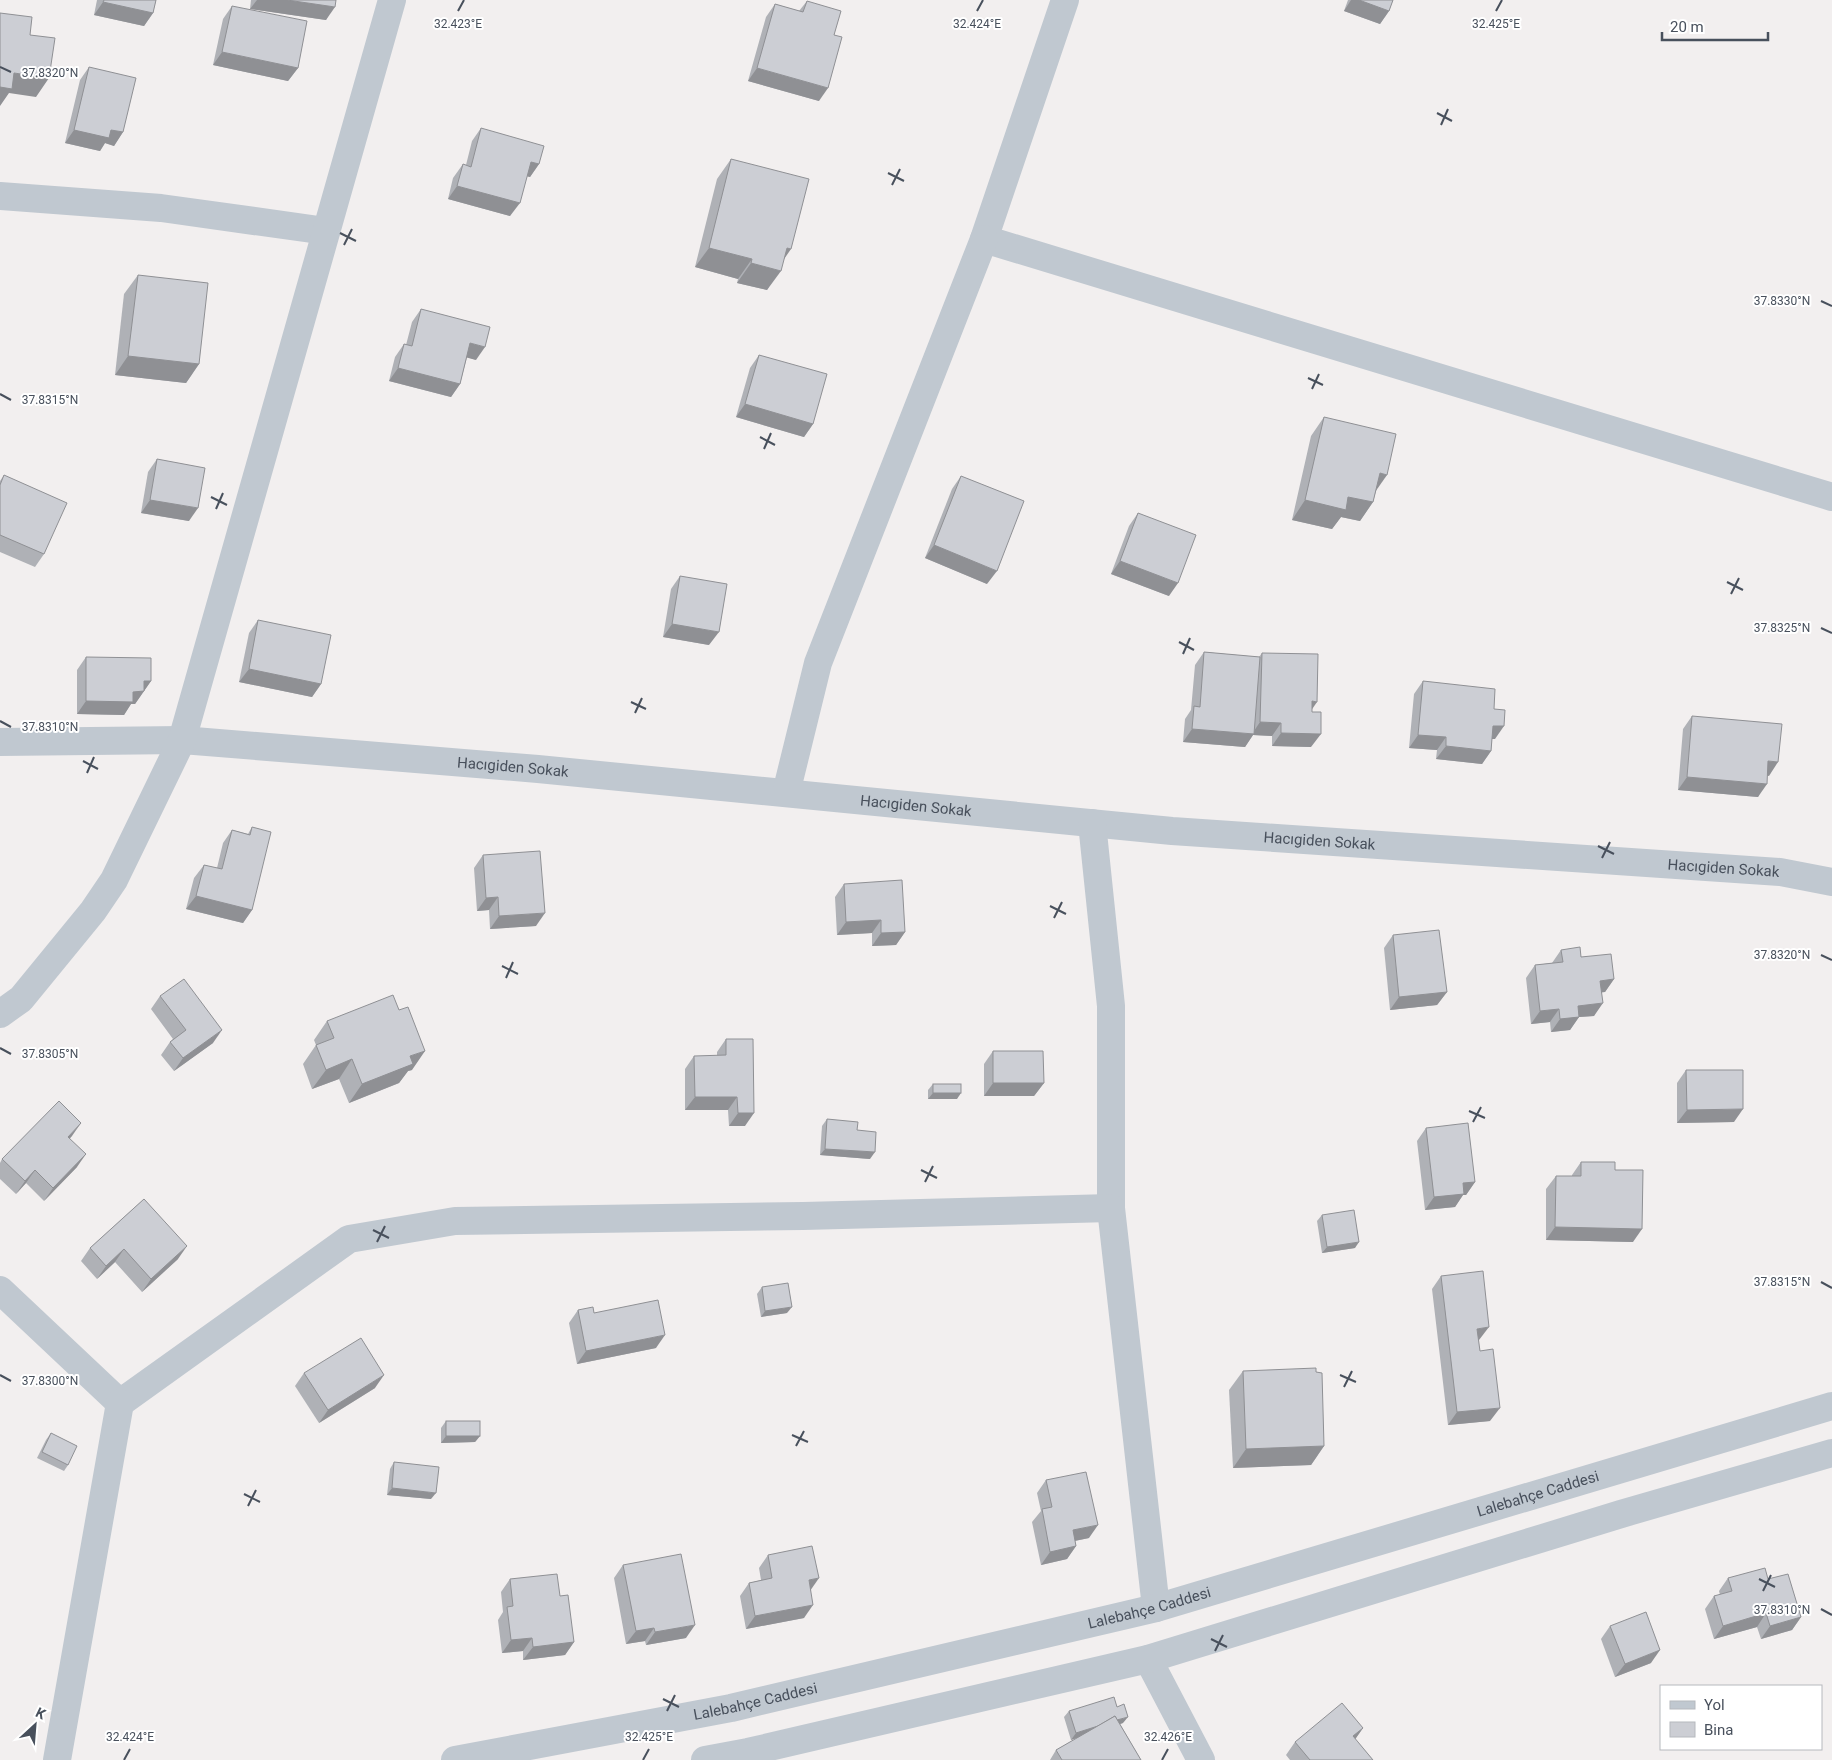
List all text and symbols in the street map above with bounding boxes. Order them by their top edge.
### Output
scale bar [1662,10,1768,42]
text: 32.423°E [434,17,482,31]
text: 32.424°E [953,17,1001,31]
text: 32.425°E [1472,17,1520,31]
text: 20 m [1670,18,1704,36]
text: 37.8320°N [22,66,78,80]
text: 37.8330°N [1754,294,1810,308]
text: 37.8315°N [22,393,78,407]
text: 37.8325°N [1754,621,1810,635]
text: 37.8310°N [22,720,78,734]
street label: Hacıgiden Sokak [456,753,570,781]
street label: Hacıgiden Sokak [859,792,973,820]
street label: Hacıgiden Sokak [1263,828,1376,854]
street label: Hacıgiden Sokak [1667,855,1780,881]
text: 37.8320°N [1754,948,1810,962]
text: 37.8305°N [22,1047,78,1061]
text: 37.8315°N [1754,1275,1810,1289]
text: 37.8300°N [22,1374,78,1388]
street label: Lalebahçe Caddesi [1475,1467,1601,1521]
street label: Lalebahçe Caddesi [1086,1583,1213,1633]
text: 37.8310°N [1754,1603,1810,1617]
street label: Lalebahçe Caddesi [692,1679,819,1724]
legend [1660,1685,1822,1750]
text: Yol [1704,1696,1725,1714]
north arrow [10,1700,60,1750]
text: K [33,1704,48,1722]
text: Bina [1704,1721,1733,1739]
text: 32.424°E [106,1730,154,1744]
text: 32.425°E [625,1730,673,1744]
text: 32.426°E [1144,1730,1192,1744]

